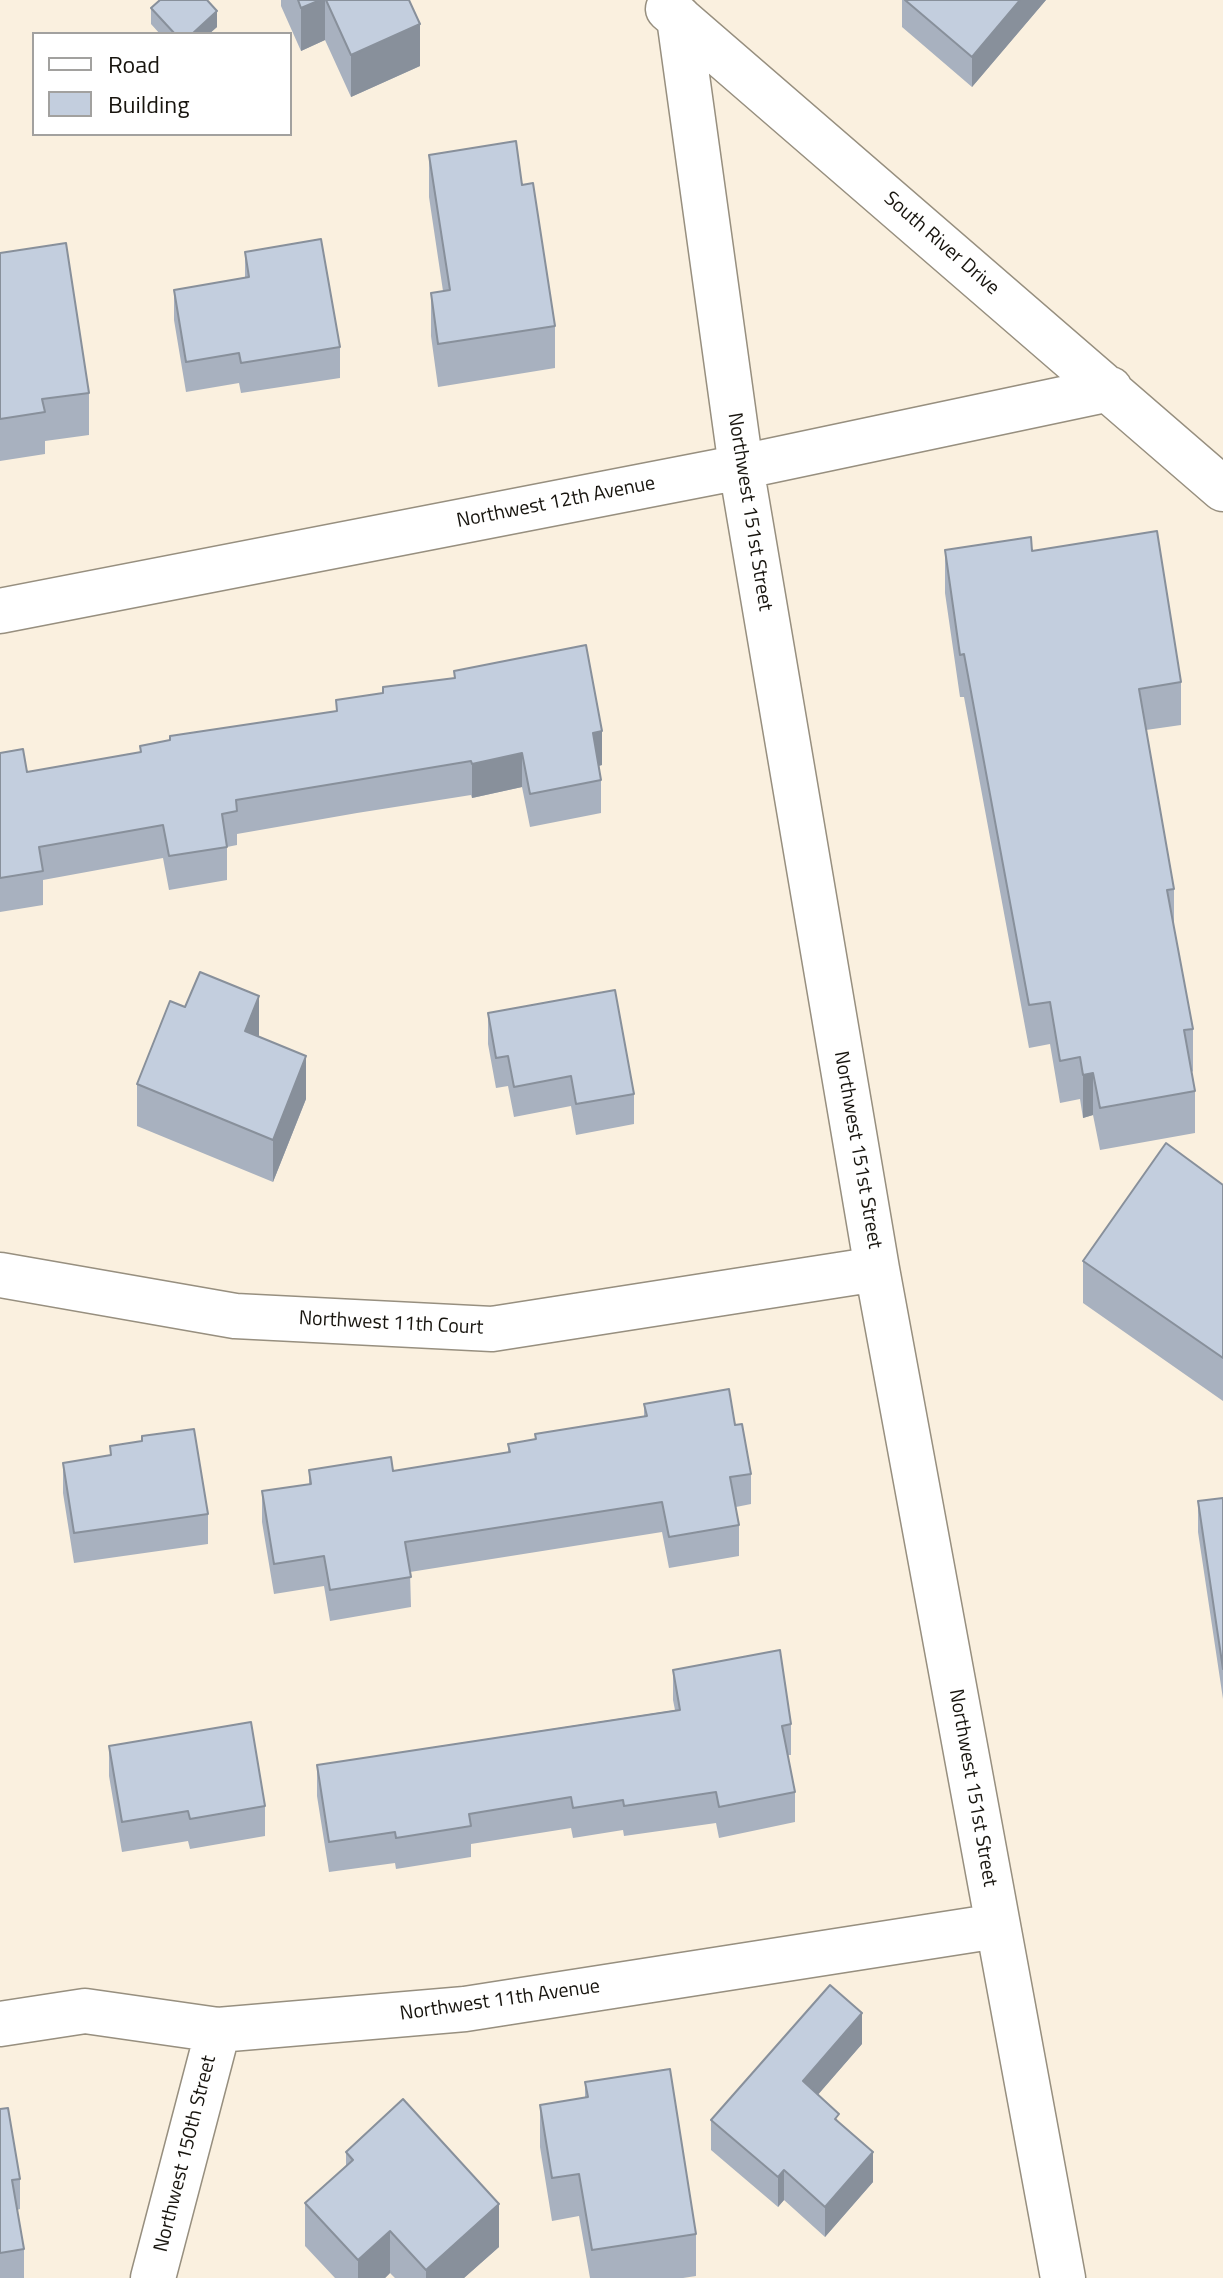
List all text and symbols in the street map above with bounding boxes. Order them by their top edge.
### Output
legend [32,32,292,136]
text: Road [108,46,160,82]
text: Building [108,86,190,122]
street label: South River Drive [878,187,1004,301]
street label: Northwest 151st Street [721,411,777,613]
street label: Northwest 12th Avenue [455,472,657,534]
street label: Northwest 151st Street [828,1049,886,1251]
street label: Northwest 11th Court [298,1307,484,1341]
street label: Northwest 151st Street [943,1687,1001,1889]
street label: Northwest 11th Avenue [398,1975,602,2027]
street label: Northwest 150th Street [150,2053,222,2255]

